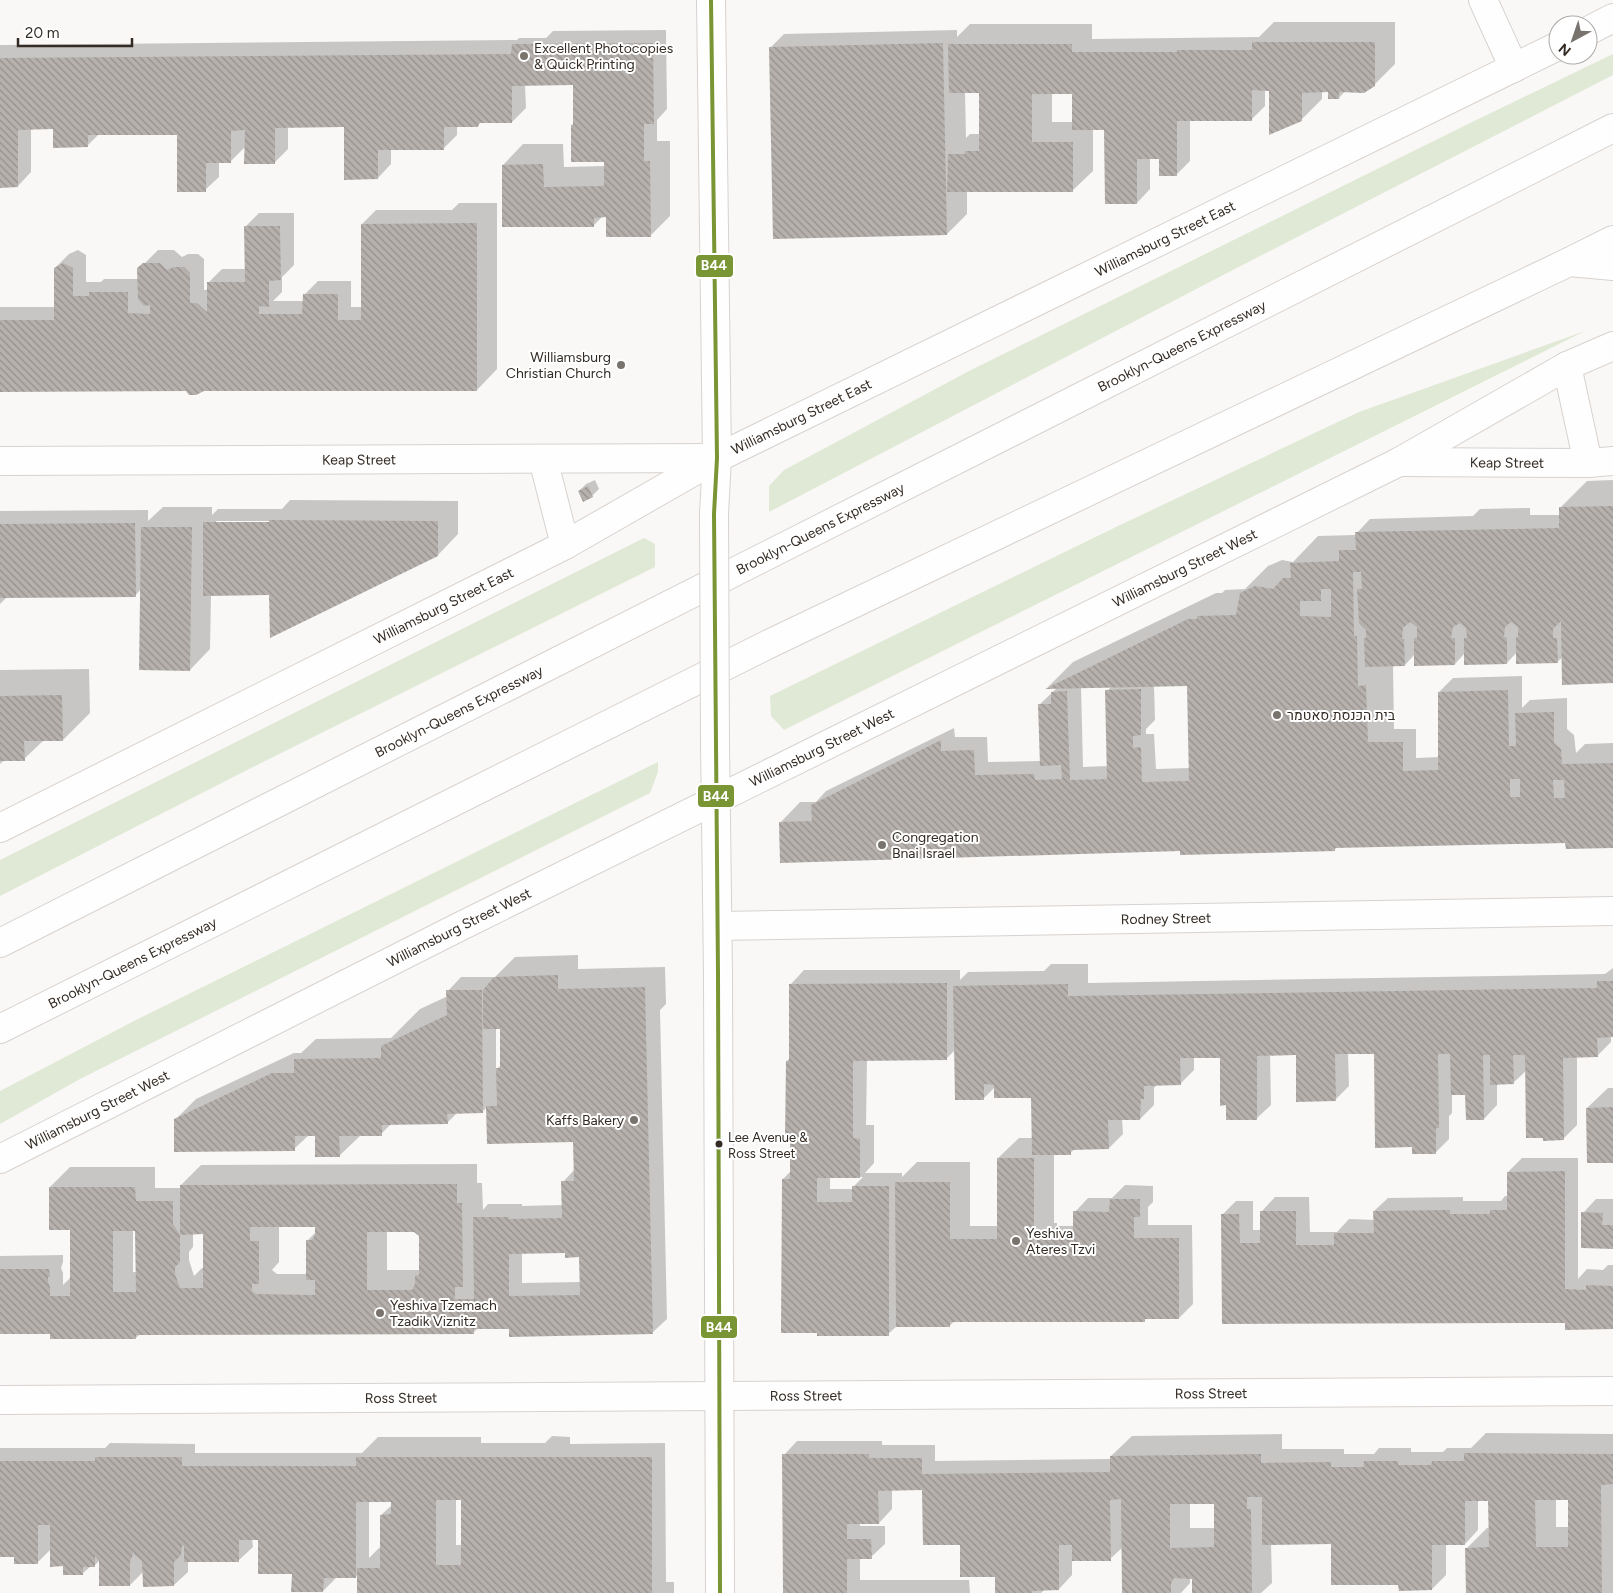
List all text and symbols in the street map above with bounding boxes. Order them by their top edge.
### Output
scale bar [18,15,131,47]
north arrow [1548,15,1598,65]
text: 20 m [25,24,59,42]
place label: Excellent Photocopies & Quick Printing [534,40,673,73]
text: N [1555,40,1575,60]
marker: Excellent Photocopies & Quick Printing [518,50,530,62]
street label: Williamsburg Street East [1092,197,1238,280]
line badge: B44 [695,254,734,278]
text: B44 [701,257,727,274]
street label: Brooklyn-Queens Expressway [1095,296,1269,396]
place label: Williamsburg Christian Church [506,349,611,382]
marker: Williamsburg Christian Church [615,359,627,371]
street label: Williamsburg Street East [729,376,875,459]
street label: Keap Street [322,451,396,469]
street label: Keap Street [1470,454,1544,472]
street label: Brooklyn-Queens Expressway [734,479,908,579]
street label: Williamsburg Street West [1110,526,1260,611]
street label: Williamsburg Street East [371,564,516,648]
street label: Brooklyn-Queens Expressway [372,662,547,761]
street label: Williamsburg Street West [747,705,897,791]
place label: בית הכנסת סאטמר [1287,707,1396,724]
marker: בית הכנסת סאטמר [1271,709,1283,721]
line badge: B44 [697,784,735,808]
text: B44 [703,788,729,805]
place label: Congregation Bnai Israel [892,829,979,862]
marker: Congregation Bnai Israel [876,839,888,851]
street label: Williamsburg Street West [384,885,534,971]
street label: Rodney Street [1121,910,1211,928]
street label: Brooklyn-Queens Expressway [45,914,220,1012]
street label: Williamsburg Street West [23,1067,172,1154]
place label: Kaffs Bakery [546,1112,625,1129]
marker: Kaffs Bakery [628,1114,640,1126]
place label: Lee Avenue & Ross Street [728,1130,808,1161]
marker: Lee Avenue & Ross Street [714,1139,724,1149]
place label: Yeshiva Ateres Tzvi [1026,1225,1095,1258]
marker: Yeshiva Ateres Tzvi [1010,1235,1022,1247]
place label: Yeshiva Tzemach Tzadik Viznitz [390,1297,497,1330]
marker: Yeshiva Tzemach Tzadik Viznitz [374,1307,386,1319]
line badge: B44 [700,1315,738,1339]
text: B44 [706,1319,732,1336]
street label: Ross Street [1175,1385,1247,1402]
street label: Ross Street [770,1387,842,1405]
street label: Ross Street [365,1390,437,1407]

